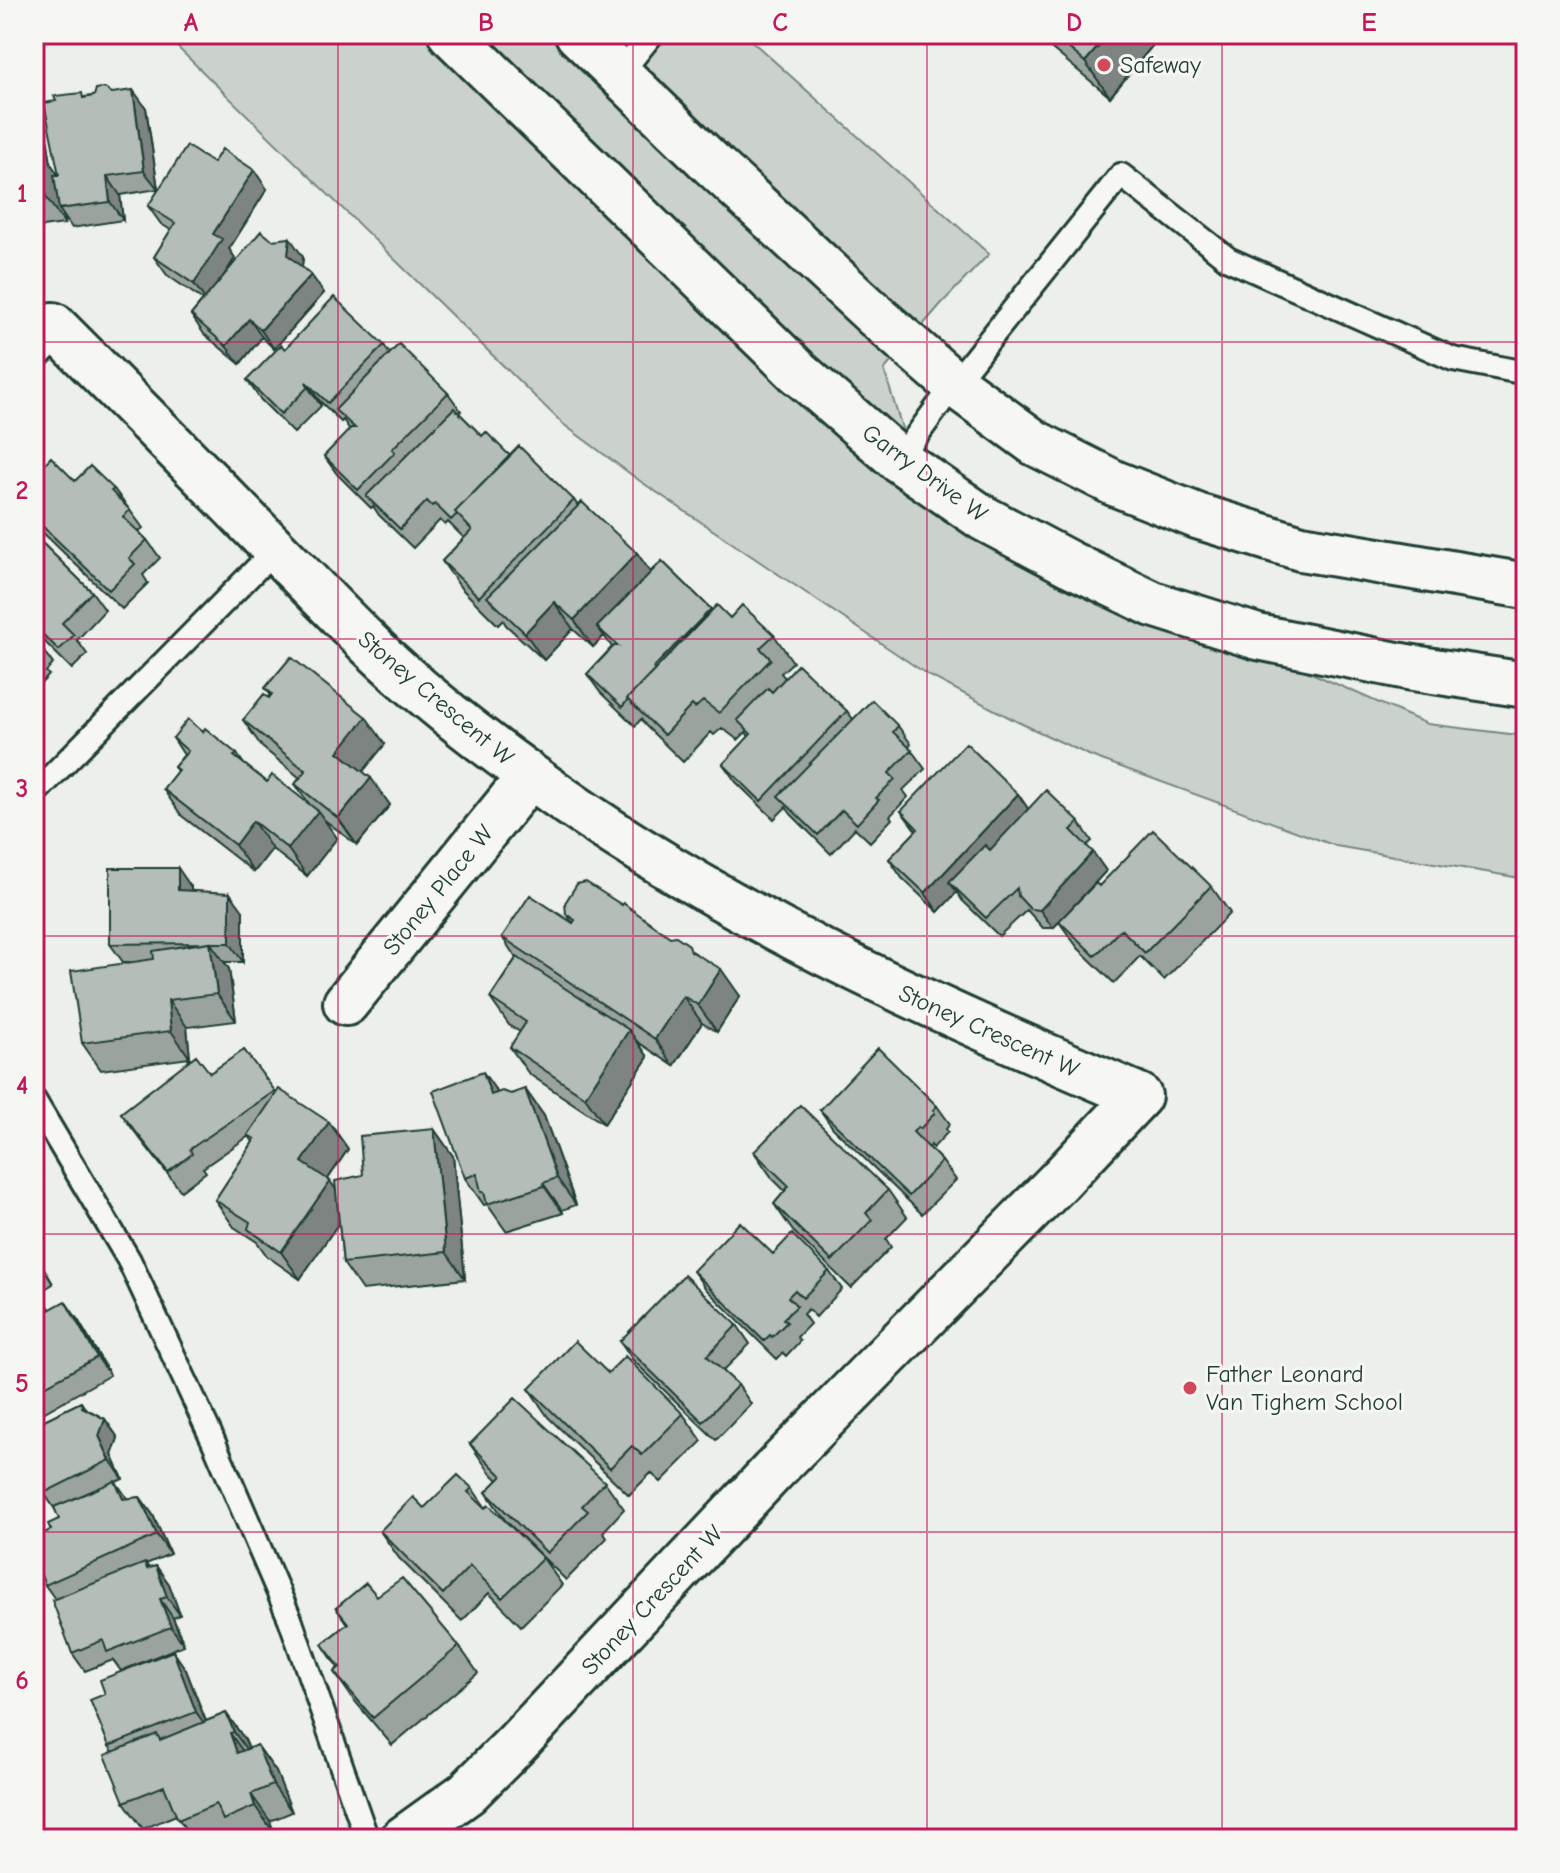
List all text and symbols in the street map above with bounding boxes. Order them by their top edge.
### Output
text: A [184,8,199,38]
text: B [478,8,494,38]
text: C [772,8,788,38]
text: D [1066,8,1082,38]
text: E [1361,8,1377,38]
place label: Safeway [1120,51,1201,79]
marker: Safeway [1095,56,1113,74]
text: 1 [17,179,27,209]
street label: Garry Drive W [857,418,993,528]
text: 2 [16,476,28,506]
street label: Stoney Crescent W [353,625,520,771]
text: 3 [16,774,28,804]
street label: Stoney Place W [377,819,499,961]
street label: Stoney Crescent W [894,979,1084,1083]
text: 4 [16,1071,28,1101]
place label: Father Leonard Van Tighem School [1206,1360,1403,1416]
text: 5 [15,1369,29,1399]
marker: Father Leonard Van Tighem School [1181,1379,1199,1397]
street label: Stoney Crescent W [575,1519,729,1681]
text: 6 [15,1666,29,1696]

